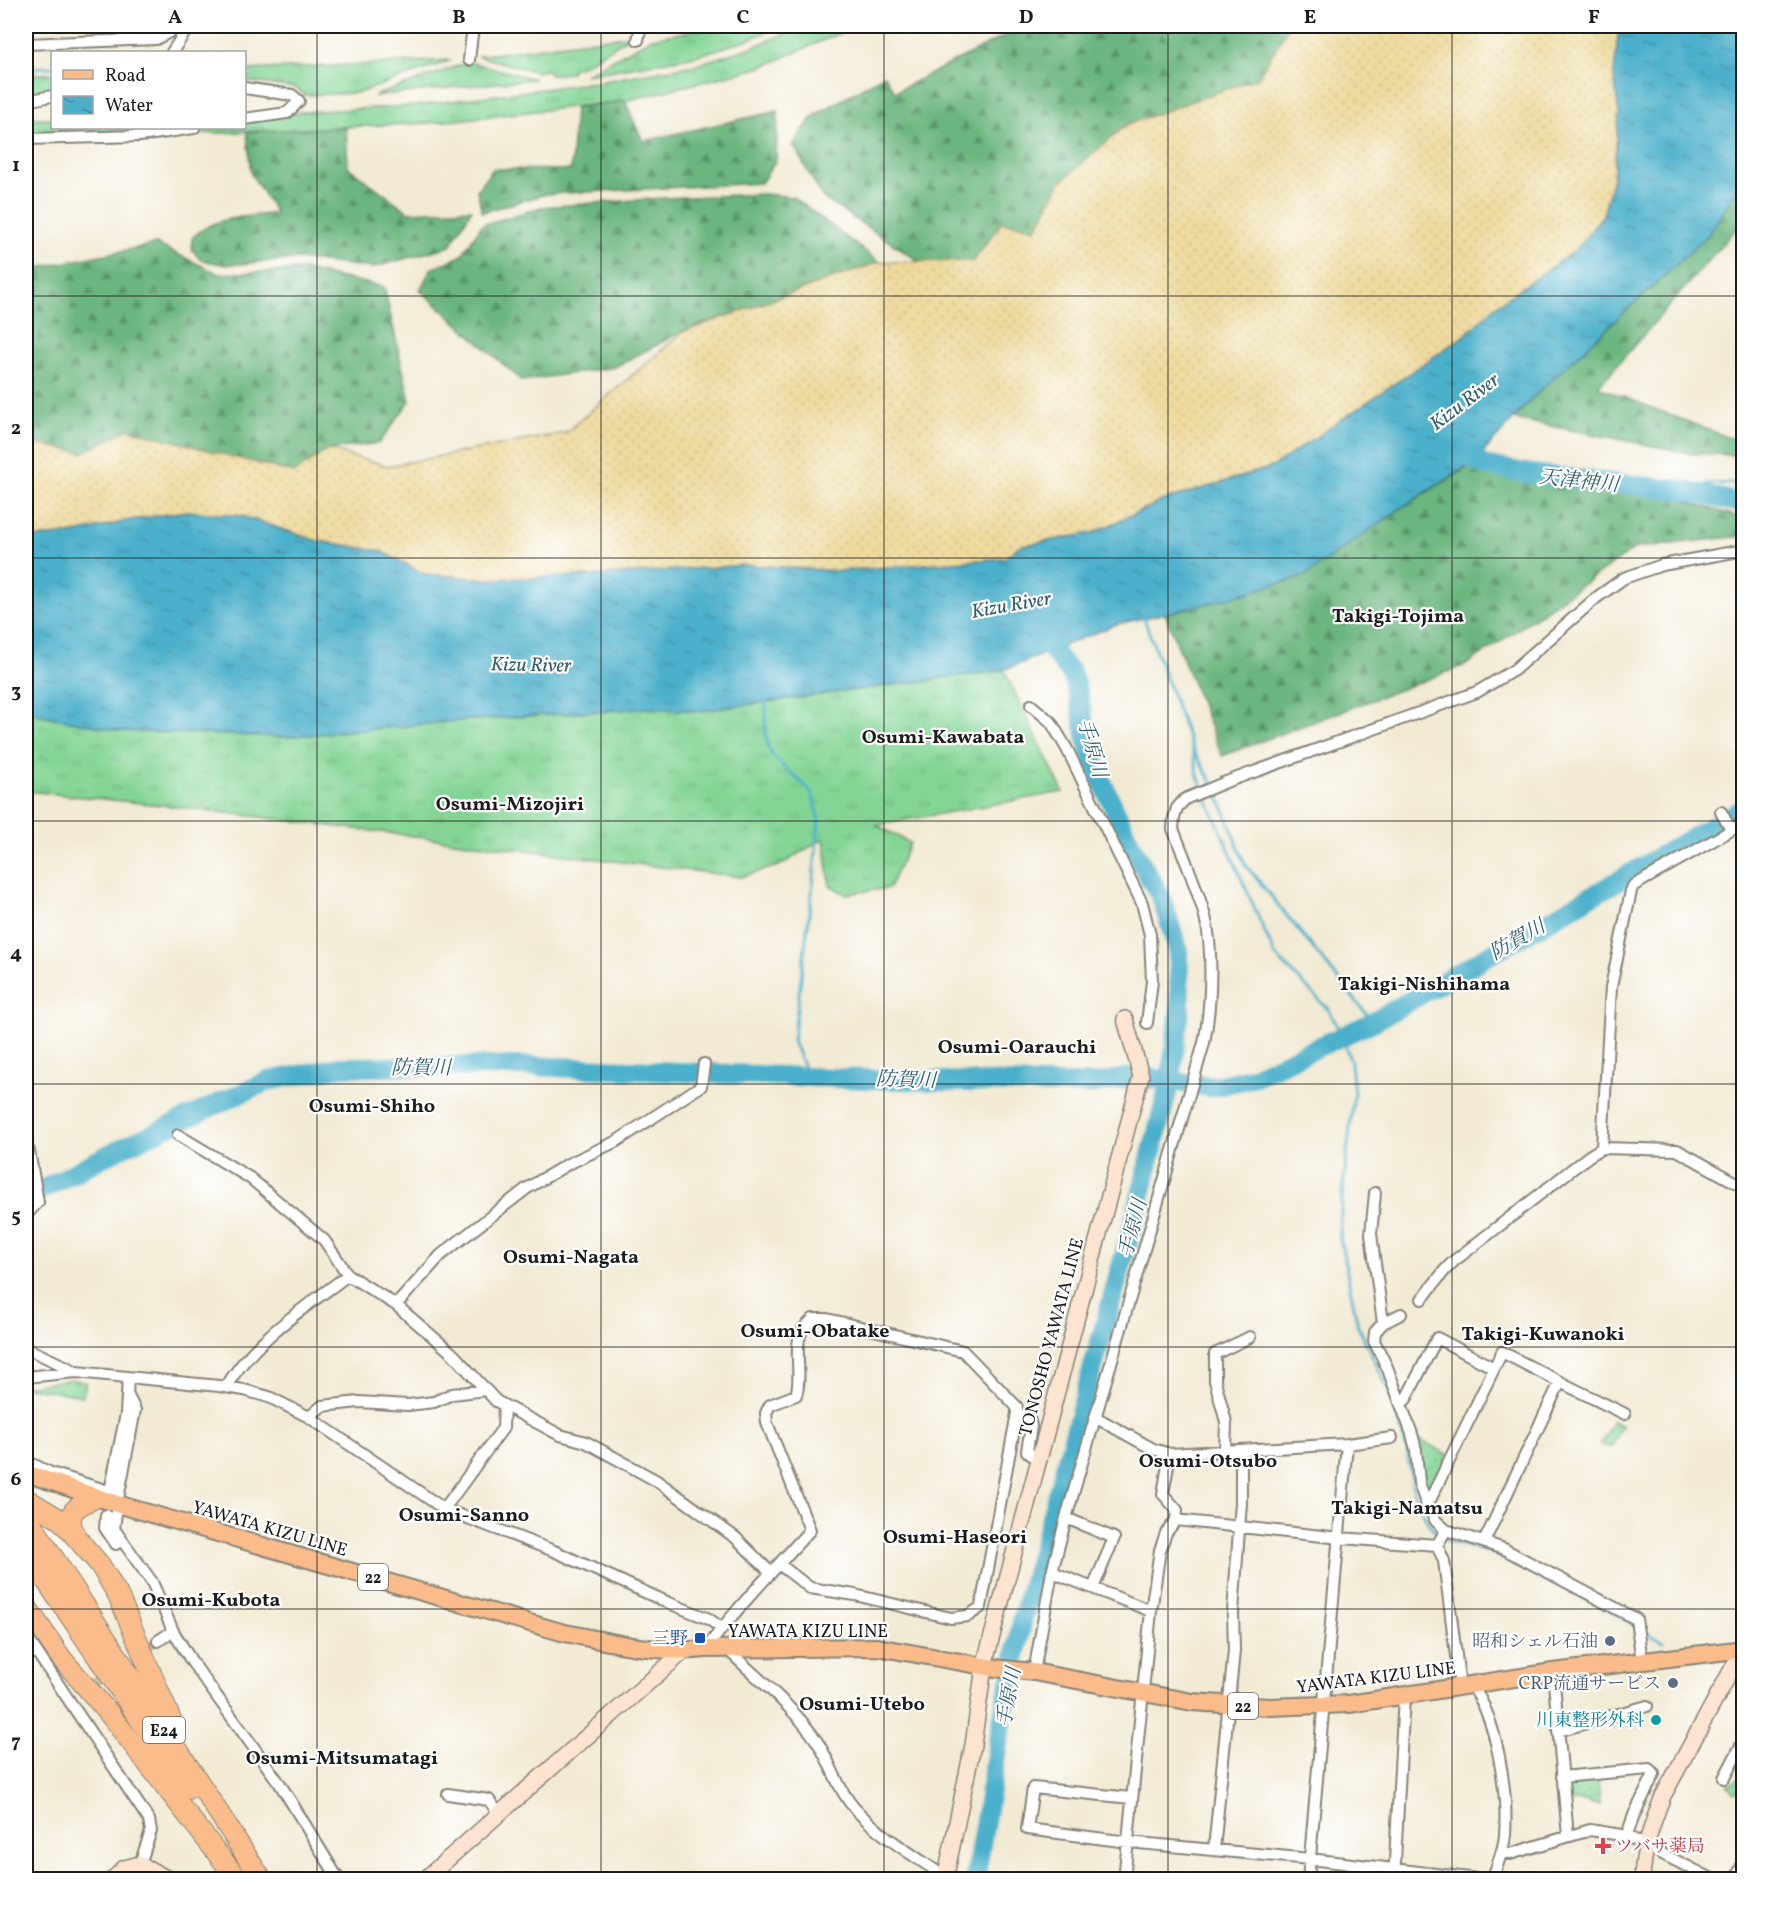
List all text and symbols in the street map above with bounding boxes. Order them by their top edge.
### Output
text: A [168,4,182,32]
text: B [452,4,466,32]
text: C [737,4,750,32]
text: D [1019,4,1033,32]
text: E [1304,4,1316,32]
text: F [1588,4,1600,32]
legend [51,51,246,129]
text: Road [105,64,146,89]
text: Water [105,94,153,119]
text: 1 [12,152,20,180]
water label: Kizu River [1424,367,1506,438]
text: 2 [11,415,21,443]
water label: 天津神川 [1538,464,1622,500]
water label: Kizu River [969,585,1054,627]
district label: Takigi-Tojima [1332,603,1464,631]
water label: Kizu River [490,651,572,681]
text: 3 [11,678,21,706]
water label: 手原川 [1069,716,1113,783]
district label: Osumi-Kawabata [862,724,1024,752]
district label: Osumi-Mizojiri [436,791,584,819]
water label: 防賀川 [1485,913,1553,968]
text: 4 [10,940,22,968]
district label: Takigi-Nishihama [1338,971,1510,999]
district label: Osumi-Oarauchi [938,1034,1096,1062]
water label: 防賀川 [391,1055,453,1083]
water label: 防賀川 [875,1066,938,1096]
district label: Osumi-Shiho [309,1093,435,1121]
water label: 手原川 [1113,1194,1156,1261]
text: 5 [11,1203,21,1231]
street label: TONOSHO YAWATA LINE [1014,1235,1091,1439]
district label: Osumi-Nagata [503,1244,639,1272]
district label: Osumi-Obatake [740,1318,890,1346]
district label: Takigi-Kuwanoki [1461,1321,1625,1349]
district label: Osumi-Otsubo [1139,1448,1277,1476]
text: 6 [11,1466,22,1494]
street label: YAWATA KIZU LINE [189,1495,350,1564]
district label: Takigi-Namatsu [1331,1495,1483,1523]
district label: Osumi-Sanno [399,1502,529,1530]
district label: Osumi-Haseori [883,1524,1027,1552]
road number: 22 [358,1564,388,1590]
district label: Osumi-Kubota [142,1587,281,1615]
street label: YAWATA KIZU LINE [728,1620,888,1645]
place label: 三野 [652,1627,688,1652]
place label: 昭和シェル石油 [1472,1630,1598,1655]
marker: 三野 [693,1631,707,1645]
marker: 昭和シェル石油 [1603,1634,1617,1648]
street label: YAWATA KIZU LINE [1295,1656,1457,1701]
water label: 手原川 [991,1663,1029,1729]
place label: CRP流通サービス [1518,1672,1661,1697]
marker: CRP流通サービス [1666,1676,1680,1690]
district label: Osumi-Utebo [799,1691,925,1719]
road number: 22 [1228,1693,1258,1719]
place label: 川東整形外科 [1536,1709,1644,1734]
marker: 川東整形外科 [1649,1713,1663,1727]
road number: E24 [143,1717,185,1743]
text: 7 [11,1728,21,1756]
district label: Osumi-Mitsumatagi [246,1745,438,1773]
place label: ツバサ薬局 [1615,1835,1705,1860]
marker: ツバサ薬局 [1596,1839,1610,1853]

